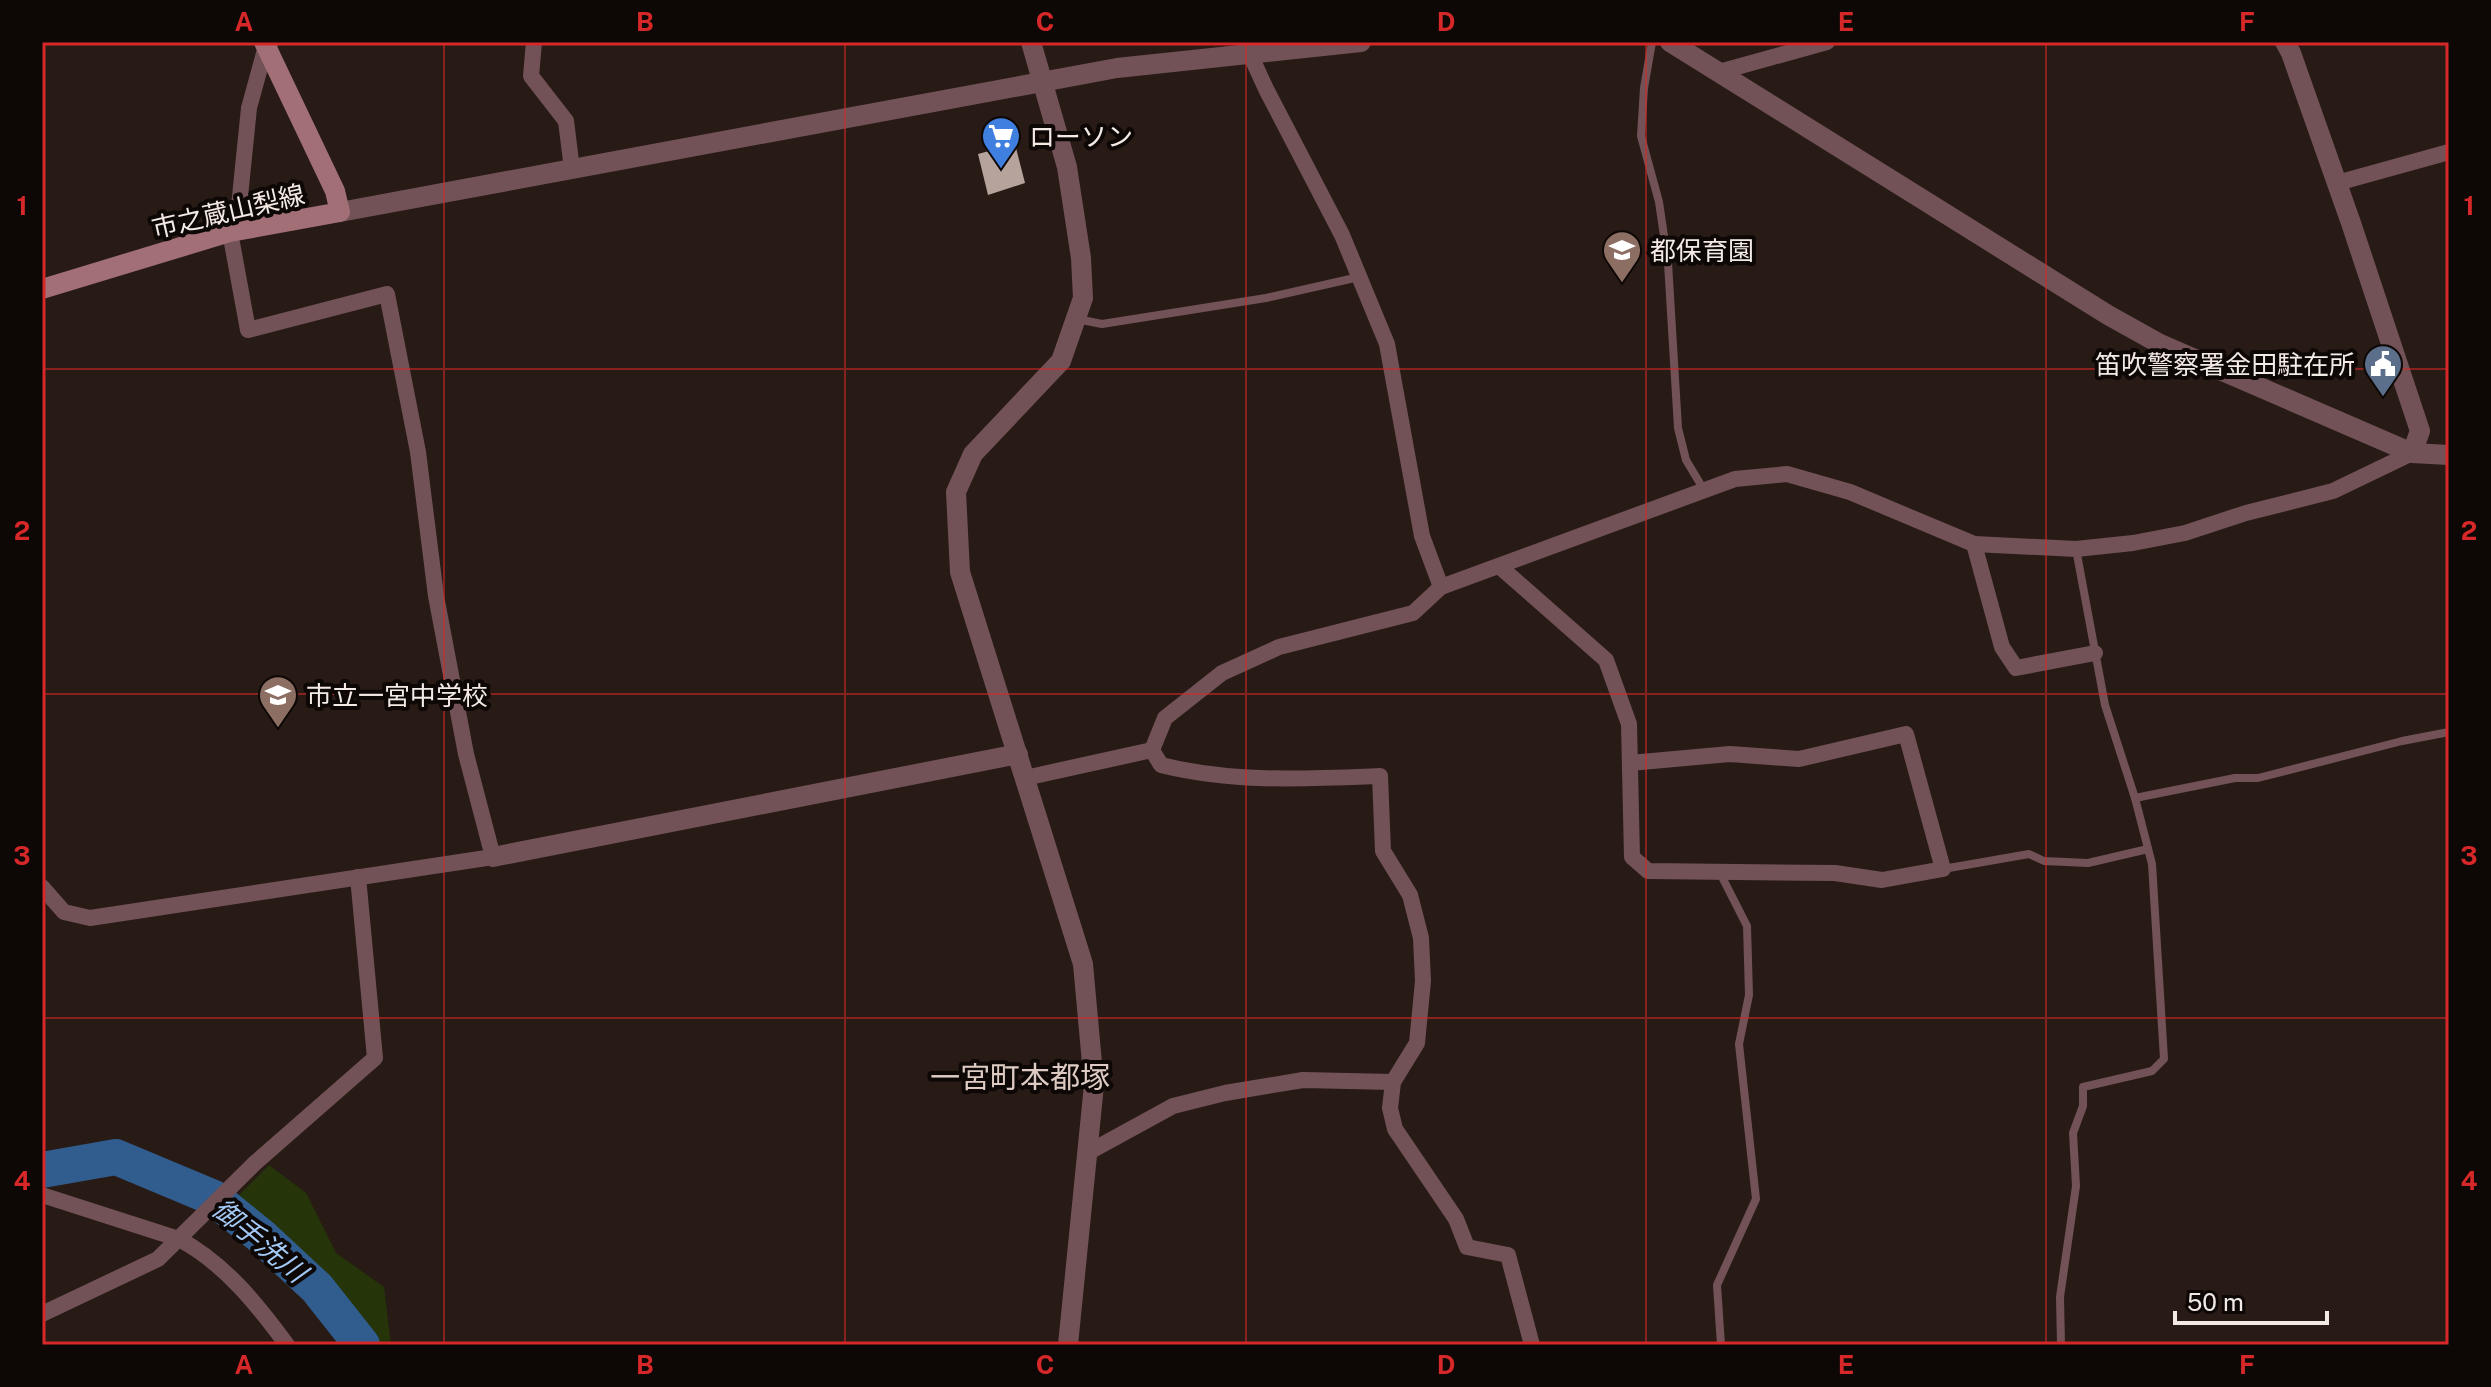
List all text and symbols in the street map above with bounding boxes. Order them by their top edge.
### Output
text: A [235,6,254,37]
text: B [636,6,654,37]
text: C [1036,6,1054,37]
text: D [1437,6,1455,37]
text: E [1838,6,1854,37]
text: F [2239,6,2255,37]
supermarket icon: ローソン [980,115,1022,170]
place label: ローソン [1029,121,1133,152]
street label: 市之蔵山梨線 [149,178,307,244]
text: 1 [16,190,28,221]
text: 1 [2463,190,2475,221]
school or university icon: 都保育園 [1601,229,1643,284]
place label: 都保育園 [1650,235,1754,266]
public building icon: 笛吹警察署金田駐在所 [2362,343,2404,398]
place label: 笛吹警察署金田駐在所 [2095,349,2355,380]
text: 2 [14,515,30,546]
text: 2 [2461,515,2477,546]
school or university icon: 市立一宮中学校 [257,674,299,729]
place label: 市立一宮中学校 [306,680,488,711]
text: 3 [13,840,31,871]
text: 3 [2460,840,2478,871]
district label: 一宮町本都塚 [930,1059,1110,1095]
text: 4 [13,1165,31,1196]
text: 4 [2460,1165,2478,1196]
water label: 御手洗川 [206,1191,316,1291]
scale bar [2175,1275,2327,1325]
text: 50 m [2187,1288,2244,1316]
text: A [235,1349,254,1380]
text: B [636,1349,654,1380]
text: C [1036,1349,1054,1380]
text: D [1437,1349,1455,1380]
text: E [1838,1349,1854,1380]
text: F [2239,1349,2255,1380]

